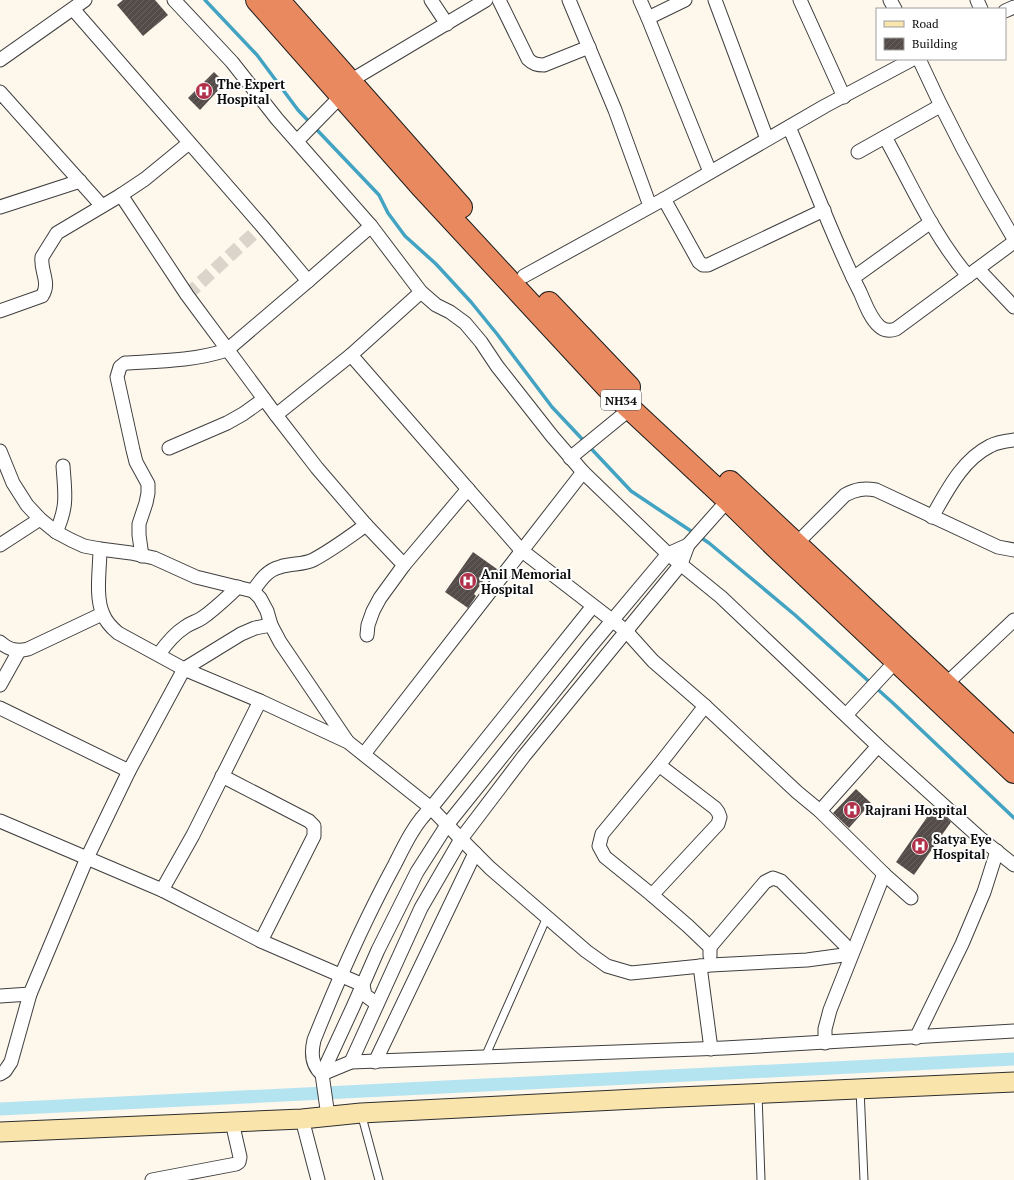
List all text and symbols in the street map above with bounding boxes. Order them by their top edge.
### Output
legend [876,8,1006,60]
text: Road [912,16,939,31]
text: Building [912,36,958,51]
place label: The Expert Hospital [217,75,286,108]
hospital icon: The Expert Hospital [194,81,214,101]
road number: NH34 [601,390,641,410]
place label: Anil Memorial Hospital [481,565,571,598]
hospital icon: Anil Memorial Hospital [458,571,478,591]
hospital icon: Rajrani Hospital [842,800,862,820]
place label: Rajrani Hospital [865,801,967,819]
place label: Satya Eye Hospital [933,830,992,863]
hospital icon: Satya Eye Hospital [910,836,930,856]

